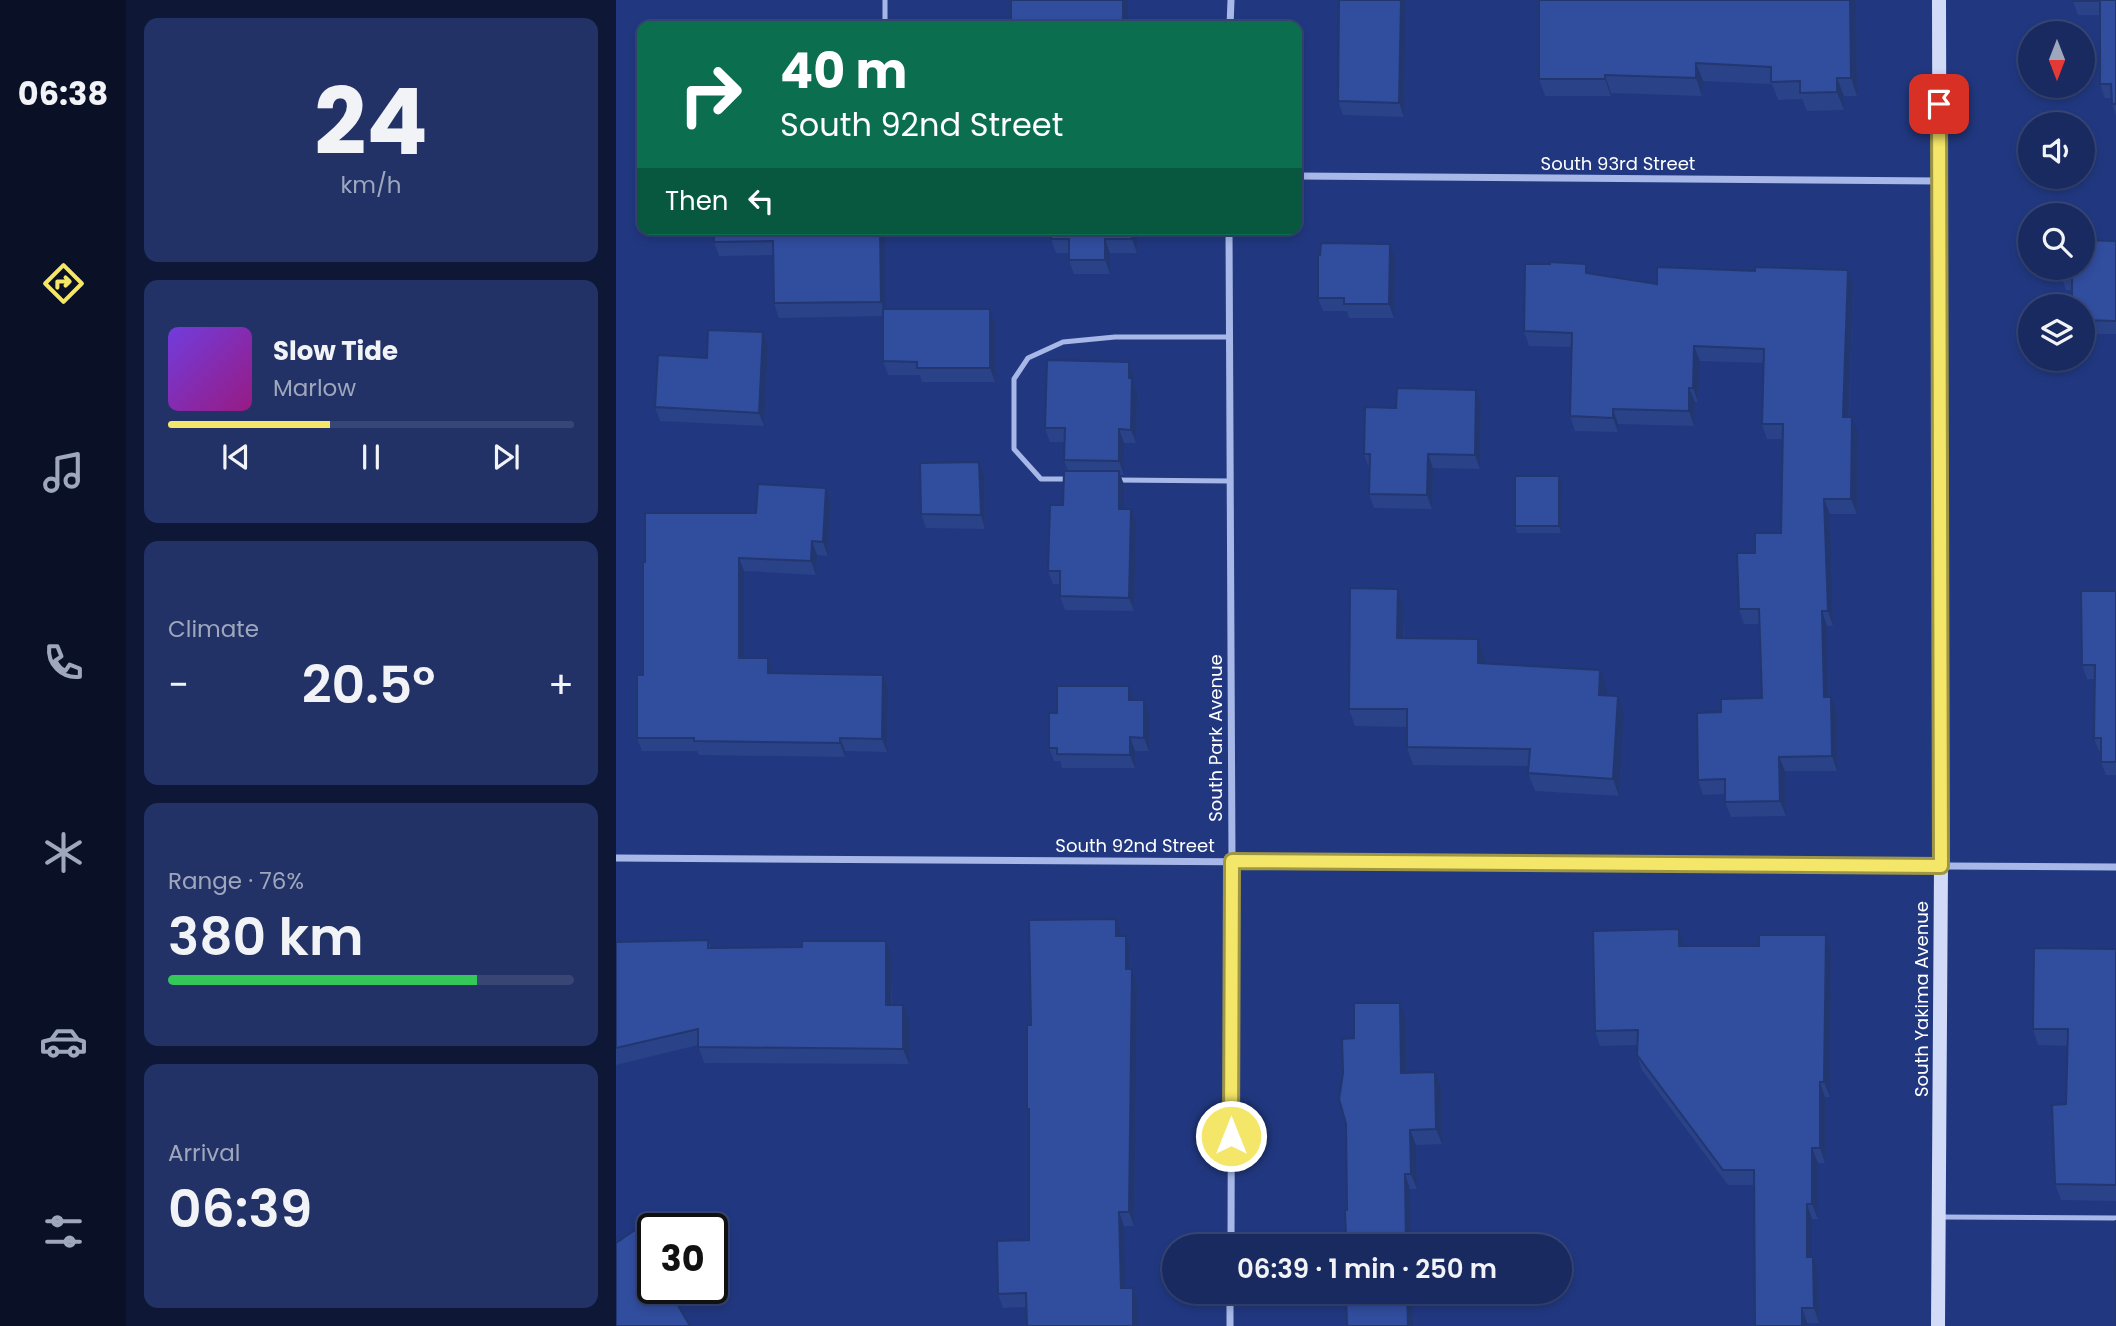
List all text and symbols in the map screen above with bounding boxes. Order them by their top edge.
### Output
north arrow [2018,21,2095,98]
map controls [2018,21,2095,371]
text: 40 m [780,37,907,105]
icon: right [665,49,756,140]
text: 24 [314,58,428,186]
text: 06:38 [18,71,108,116]
pin [1909,74,1969,134]
icon: arrive [1920,85,1958,123]
text: South 92nd Street [780,102,1063,147]
button: sound [2018,112,2095,189]
street label: South 93rd Street [1541,151,1695,176]
text: km/h [340,169,402,201]
icon: left [742,182,780,220]
text: Then [665,183,728,219]
button: search [2018,203,2095,280]
icon: directions [39,259,88,308]
button: layers [2018,294,2095,371]
text: Slow Tide [273,333,398,369]
text: Marlow [273,372,356,404]
icon: previous [217,438,255,476]
icon: pause [352,438,390,476]
icon: next [487,438,525,476]
icon: music [39,448,88,497]
text: Climate [168,613,259,645]
icon: phone [39,638,88,687]
text: 20.5° [302,648,435,721]
street label: South Park Avenue [1203,654,1228,822]
text: − [168,658,189,711]
text: + [548,658,574,711]
icon: climate [39,828,88,877]
street label: South 92nd Street [1055,833,1215,858]
text: Range · 76% [168,865,304,897]
text: 380 km [168,900,363,973]
street label: South Yakima Avenue [1909,901,1934,1097]
icon: car [39,1017,88,1066]
position arrow [1194,1099,1268,1173]
text: Arrival [168,1137,240,1169]
text: 06:39 [168,1172,312,1245]
icon: filters [39,1207,88,1256]
speed limit sign: 30 [637,1213,728,1304]
text: 06:39 · 1 min · 250 m [1237,1251,1497,1287]

